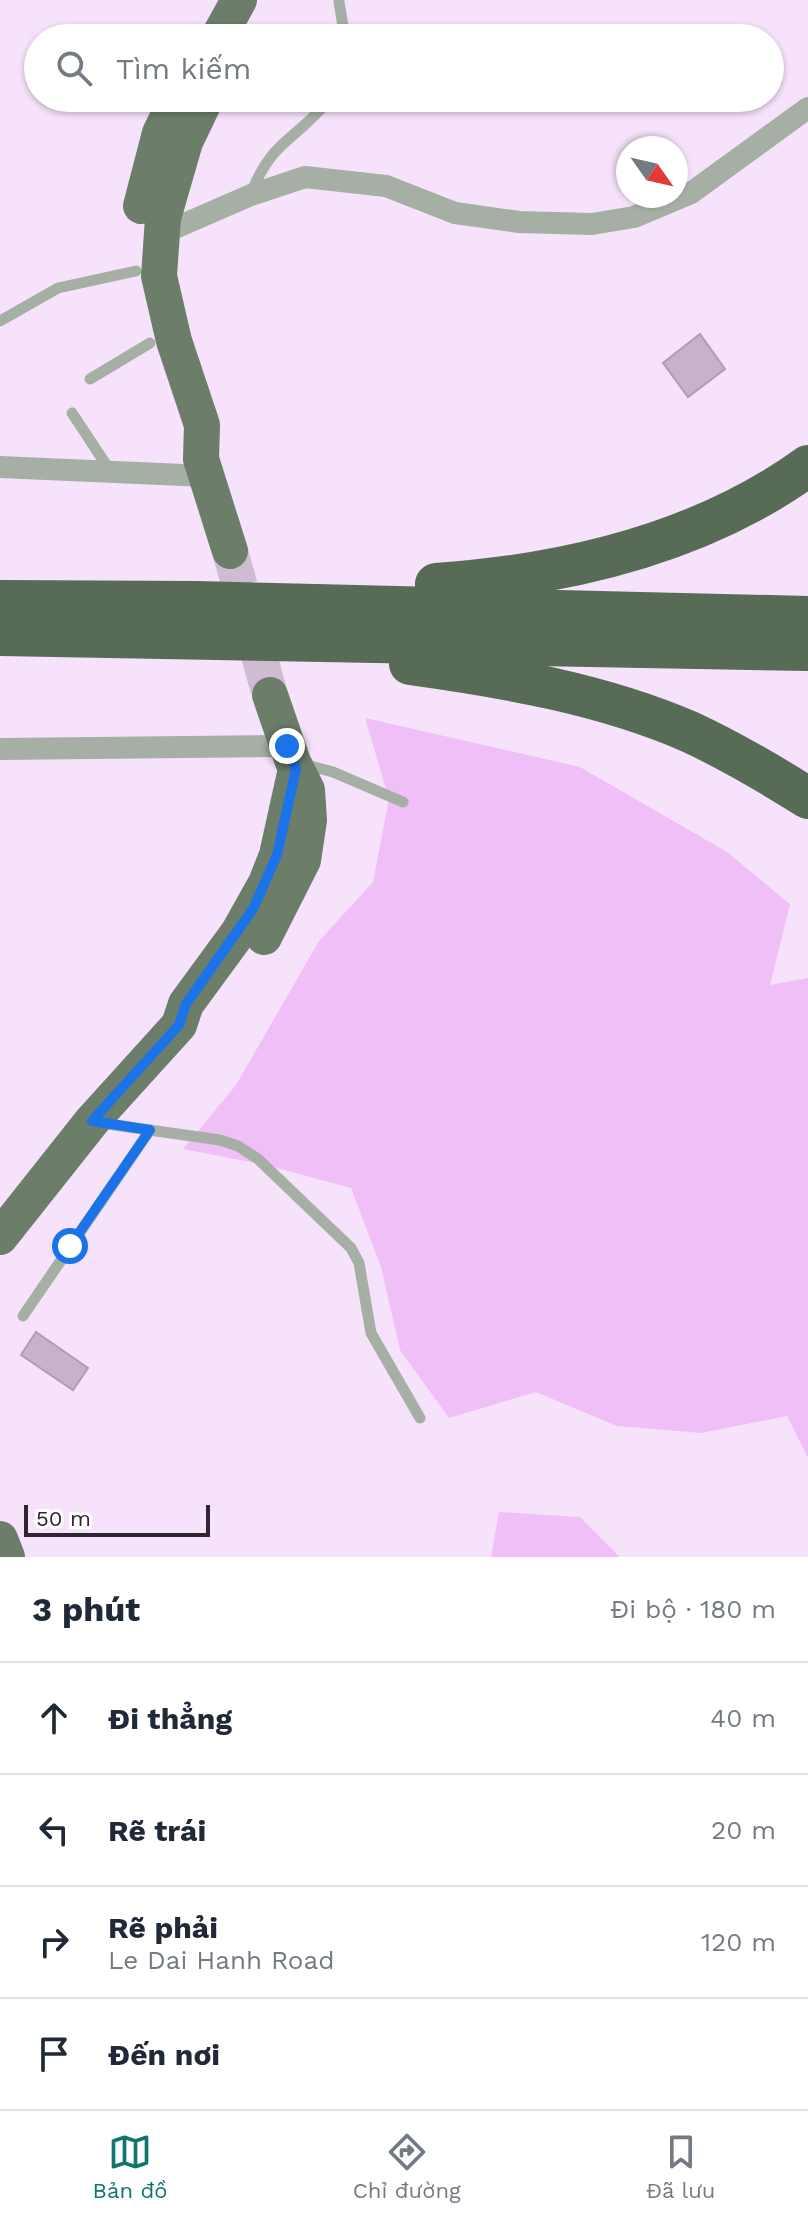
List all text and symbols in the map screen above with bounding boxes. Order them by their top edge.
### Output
search box [24,24,784,112]
icon: search [52,46,96,90]
text: Tìm kiếm [116,51,251,86]
north arrow [616,136,688,208]
route end [269,728,305,764]
route start [52,1228,88,1264]
scale bar [24,1501,210,1537]
text: 50 m [36,1506,91,1531]
text: 3 phút [32,1589,140,1629]
text: Đi bộ · 180 m [610,1594,776,1624]
icon: ahead [32,1696,76,1740]
text: Đi thẳng [108,1701,232,1736]
text: 40 m [710,1703,776,1733]
icon: left [32,1808,76,1852]
text: Rẽ trái [108,1813,206,1848]
text: 20 m [711,1815,776,1845]
text: Rẽ phải [108,1910,218,1945]
icon: right [32,1920,76,1964]
text: 120 m [701,1927,776,1957]
text: Le Dai Hanh Road [108,1945,334,1975]
icon: arrive [32,2032,76,2076]
text: Đến nơi [108,2037,220,2072]
tab: Bản đồ [93,2130,168,2203]
tab: Chỉ đường [353,2130,461,2203]
tab: Đã lưu [646,2130,715,2203]

